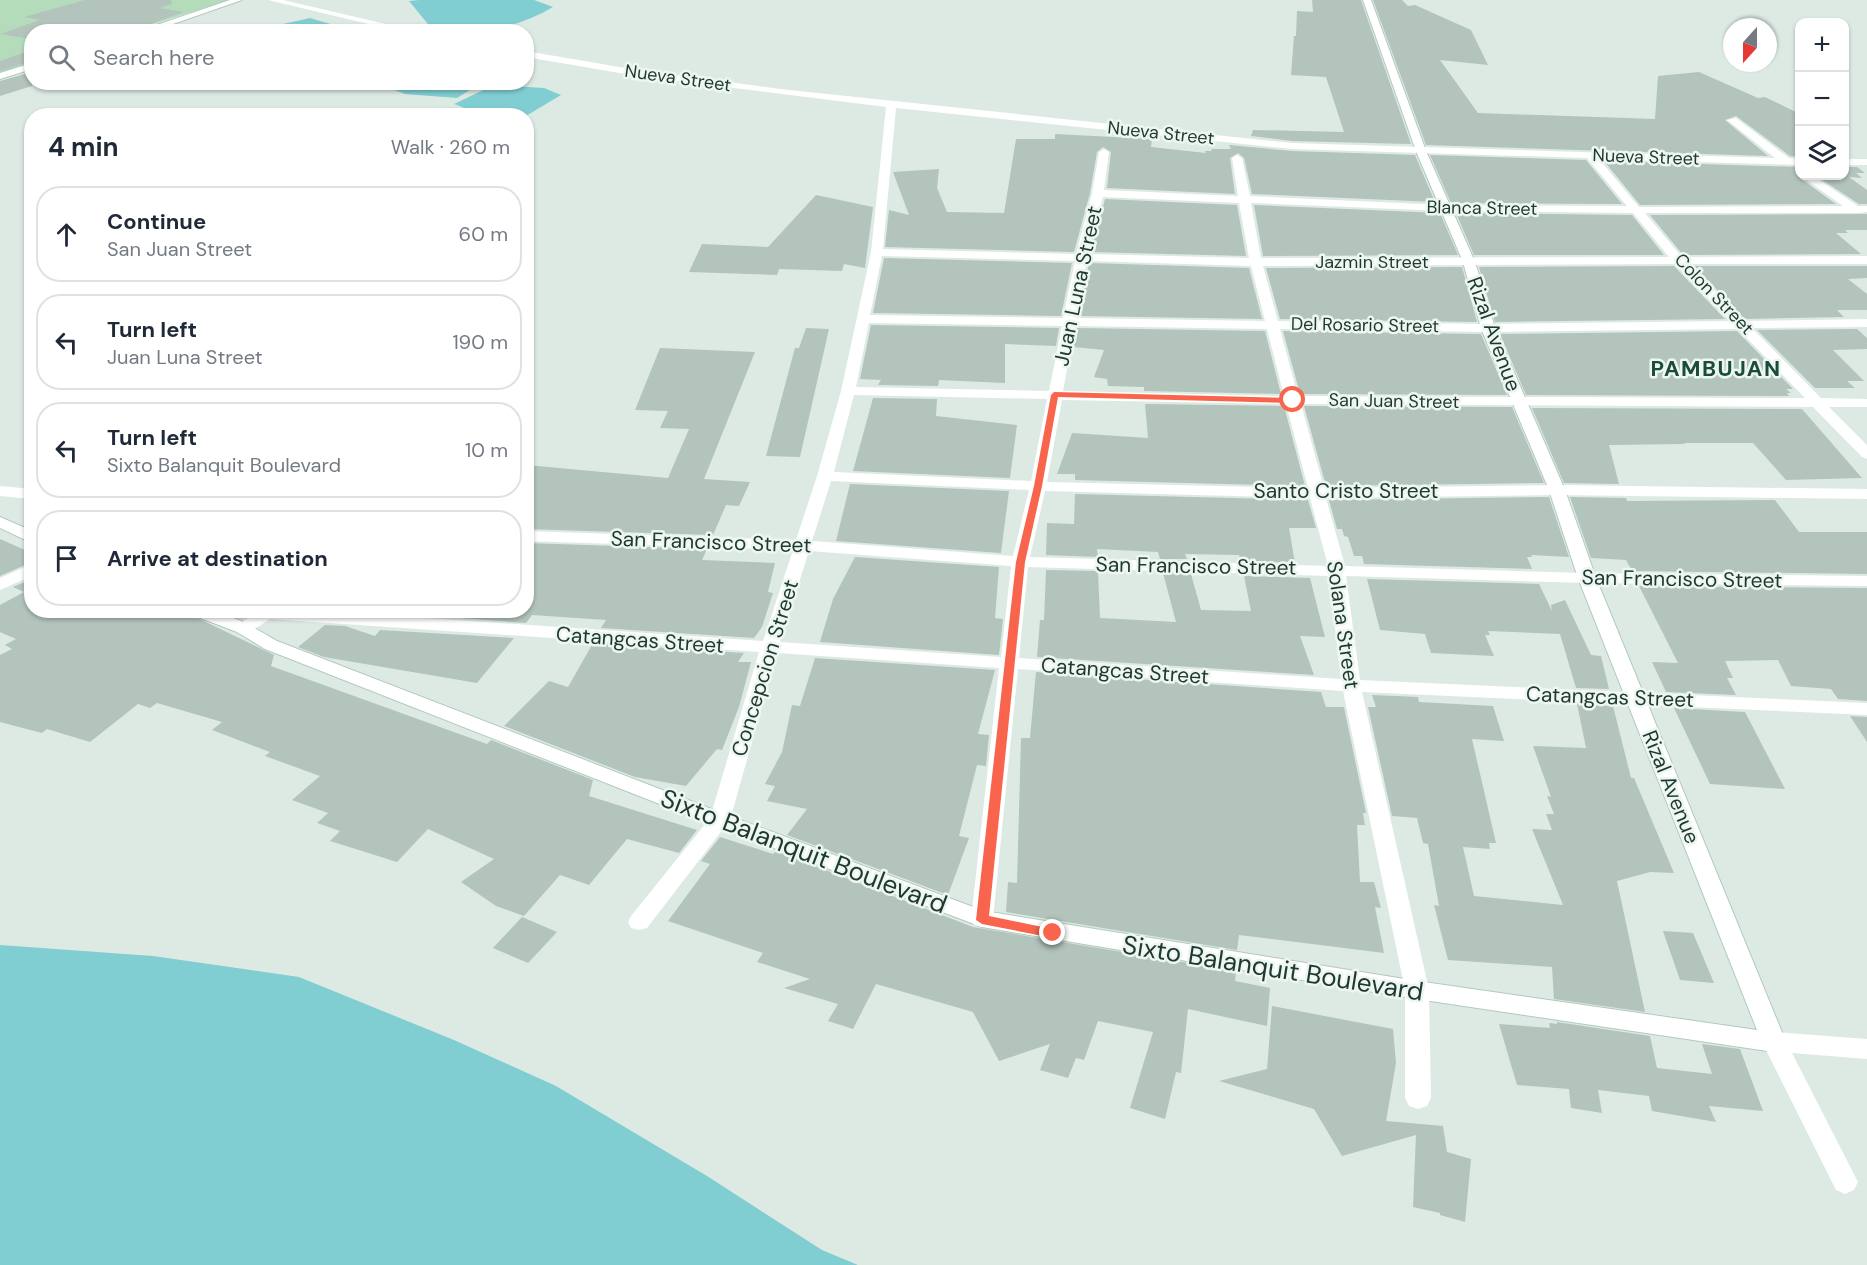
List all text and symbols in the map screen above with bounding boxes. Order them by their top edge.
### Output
north arrow [1723,18,1777,72]
map controls [1795,18,1849,180]
button: + [1795,18,1849,72]
search box [24,24,534,90]
icon: search [45,41,78,74]
text: Search here [93,43,214,72]
street label: Nueva Street [623,59,733,97]
button: − [1795,72,1849,126]
street label: Nueva Street [1106,115,1216,151]
button: layers [1795,126,1849,180]
text: 4 min [48,130,119,164]
text: Walk · 260 m [391,134,510,160]
street label: Nueva Street [1592,143,1700,171]
street label: Blanca Street [1426,195,1538,221]
street label: Juan Luna Street [1047,203,1109,369]
text: Continue [107,207,206,236]
icon: ahead [50,218,83,251]
text: 60 m [459,221,508,247]
text: San Juan Street [107,236,252,262]
street label: Colon Street [1669,248,1759,340]
street label: Jazmin Street [1315,250,1429,274]
street label: Rizal Avenue [1460,273,1528,395]
street label: Del Rosario Street [1291,312,1439,338]
text: Turn left [107,315,197,344]
icon: left [50,326,83,359]
text: 190 m [452,329,508,355]
text: Juan Luna Street [107,344,263,370]
district label: PAMBUJAN [1651,354,1781,383]
route start [1279,386,1305,412]
street label: San Juan Street [1328,388,1460,414]
text: Turn left [107,423,197,452]
icon: left [50,434,83,467]
text: 10 m [465,437,508,463]
text: Sixto Balanquit Boulevard [107,452,341,478]
street label: Santo Cristo Street [1253,477,1439,505]
street label: San Francisco Street [610,525,812,559]
icon: arrive [50,542,83,575]
text: Arrive at destination [107,544,328,573]
street label: San Francisco Street [1095,550,1297,582]
street label: Solana Street [1320,559,1366,691]
street label: San Francisco Street [1581,563,1783,595]
street label: Concepcion Street [725,576,805,760]
street label: Catangcas Street [555,620,725,660]
street label: Catangcas Street [1040,651,1210,691]
street label: Catangcas Street [1525,680,1695,714]
street label: Rizal Avenue [1636,726,1707,848]
street label: Sixto Balanquit Boulevard [656,781,952,921]
route end [1039,919,1065,945]
street label: Sixto Balanquit Boulevard [1120,927,1426,1009]

